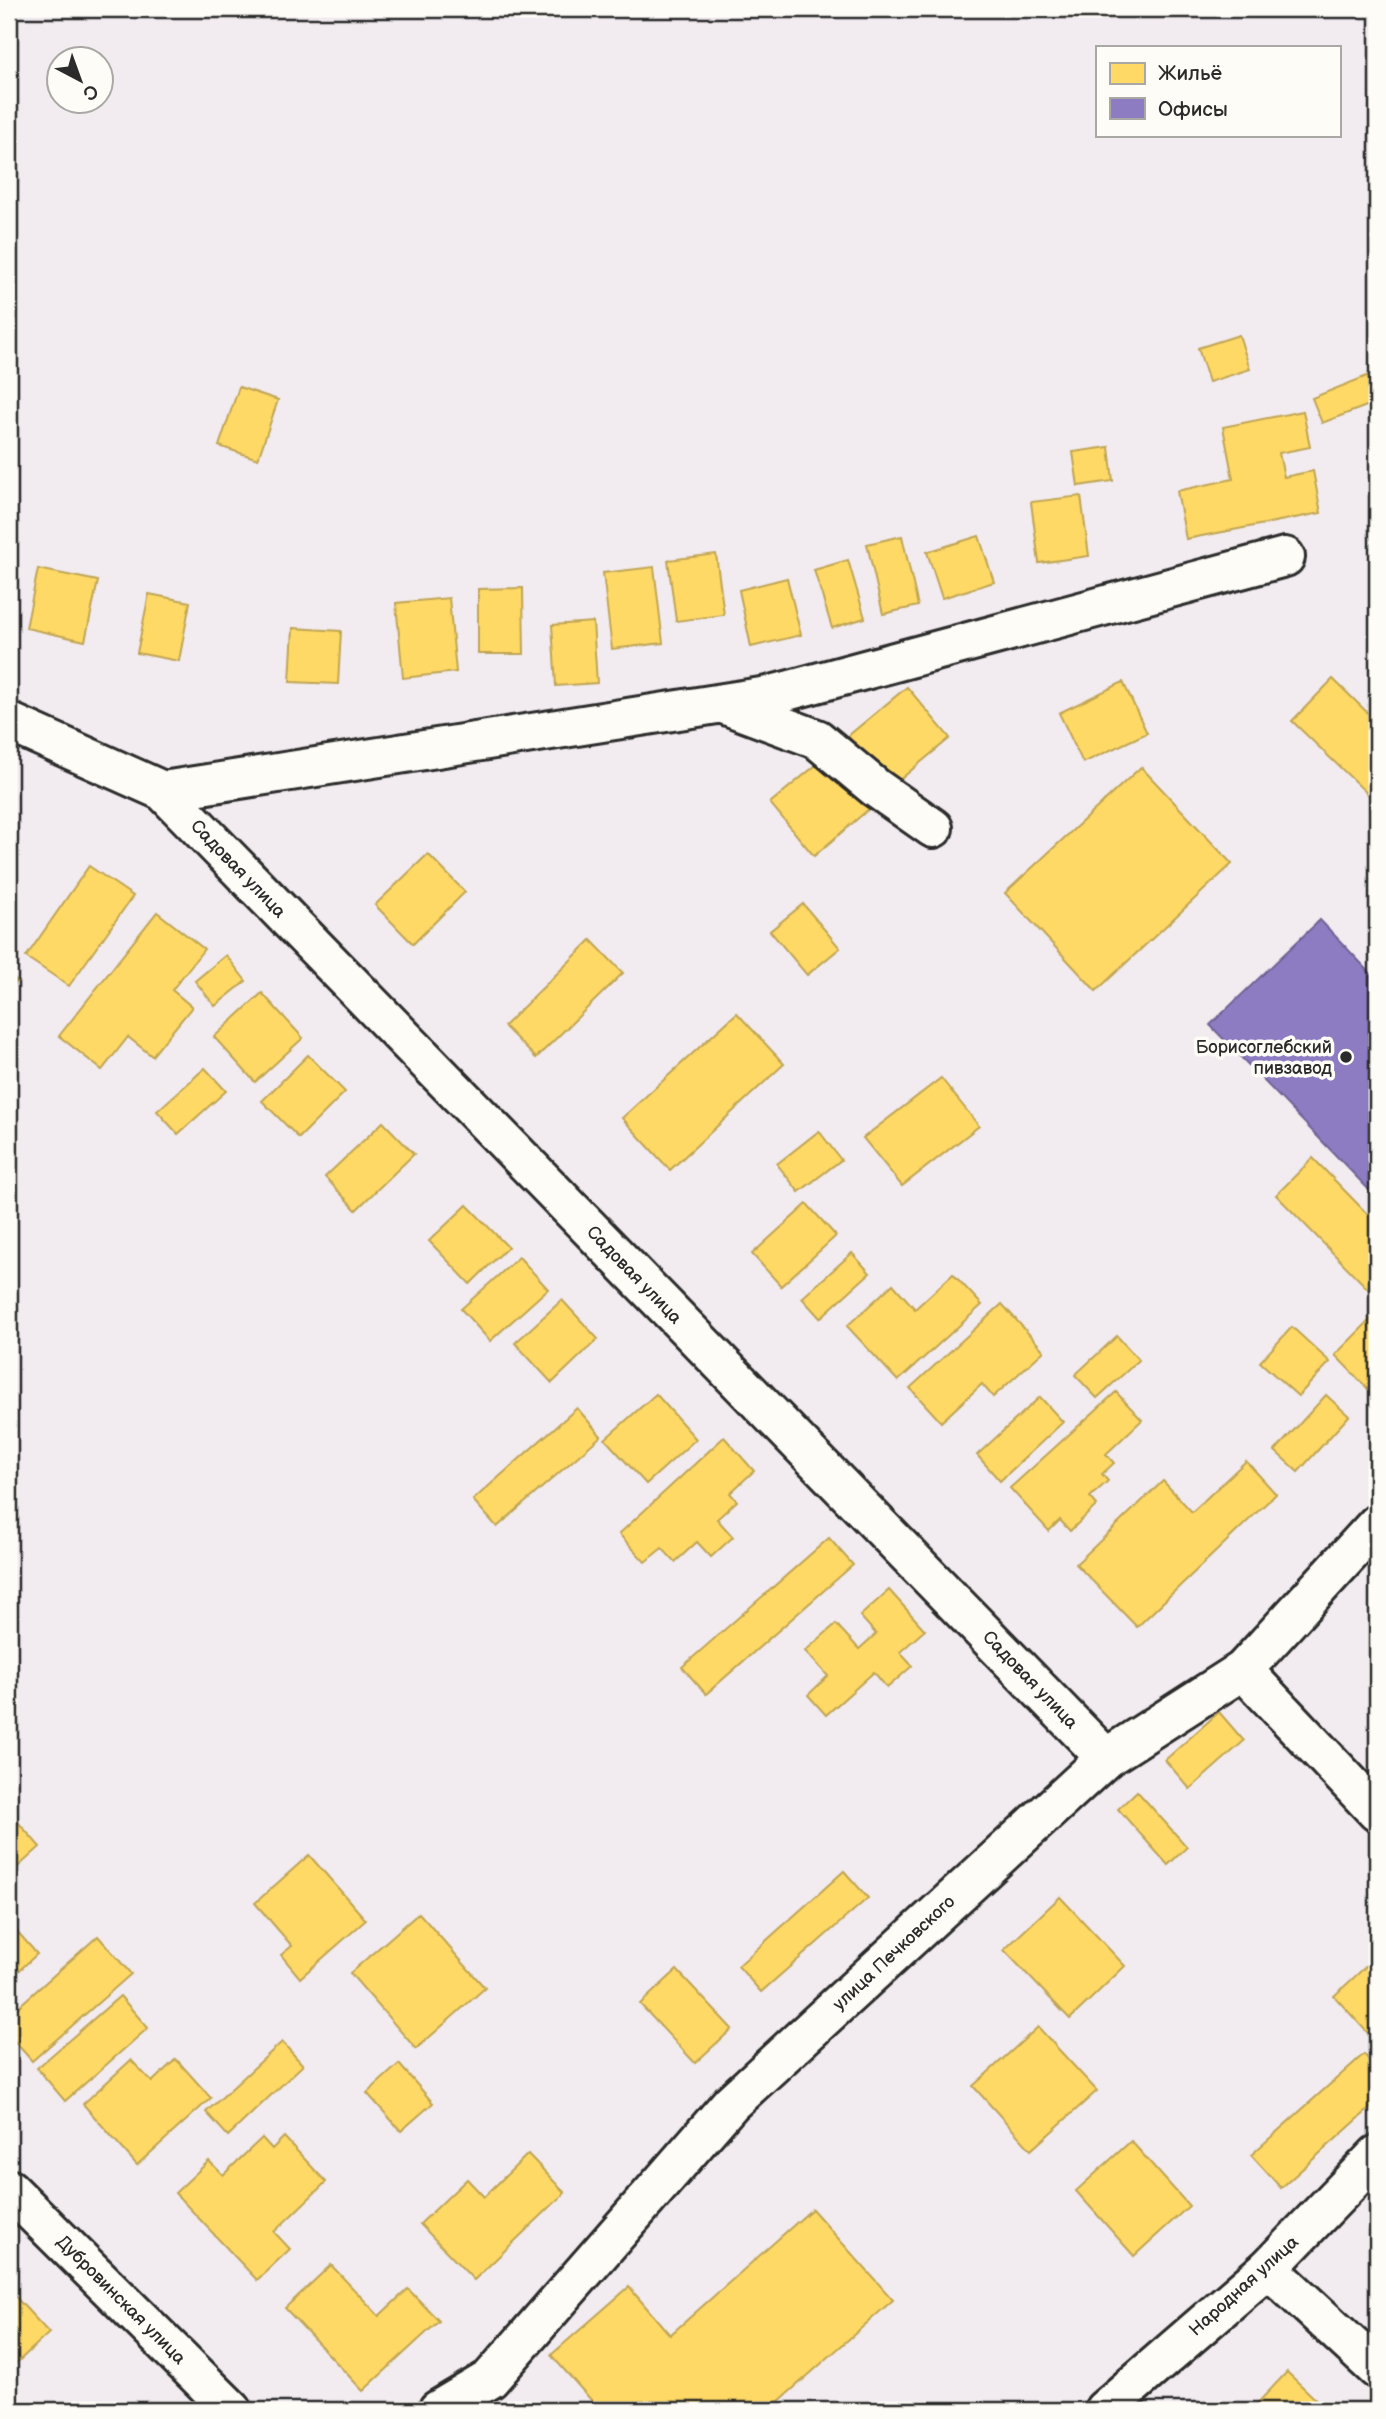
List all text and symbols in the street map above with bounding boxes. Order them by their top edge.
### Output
north arrow [46,46,116,116]
legend [1096,46,1340,136]
text: Жильё [1158,61,1222,86]
text: С [78,79,103,105]
text: Офисы [1158,97,1228,122]
street label: Садовая улица [186,816,290,923]
place label: Борисоглебский пивзавод [1196,1037,1332,1079]
marker: Борисоглебский пивзавод [1338,1049,1354,1065]
street label: Садовая улица [582,1222,686,1329]
street label: Садовая улица [978,1627,1082,1734]
street label: улица Печковского [829,1891,959,2015]
street label: Дубровинская улица [52,2231,190,2369]
street label: Народная улица [1185,2231,1303,2340]

